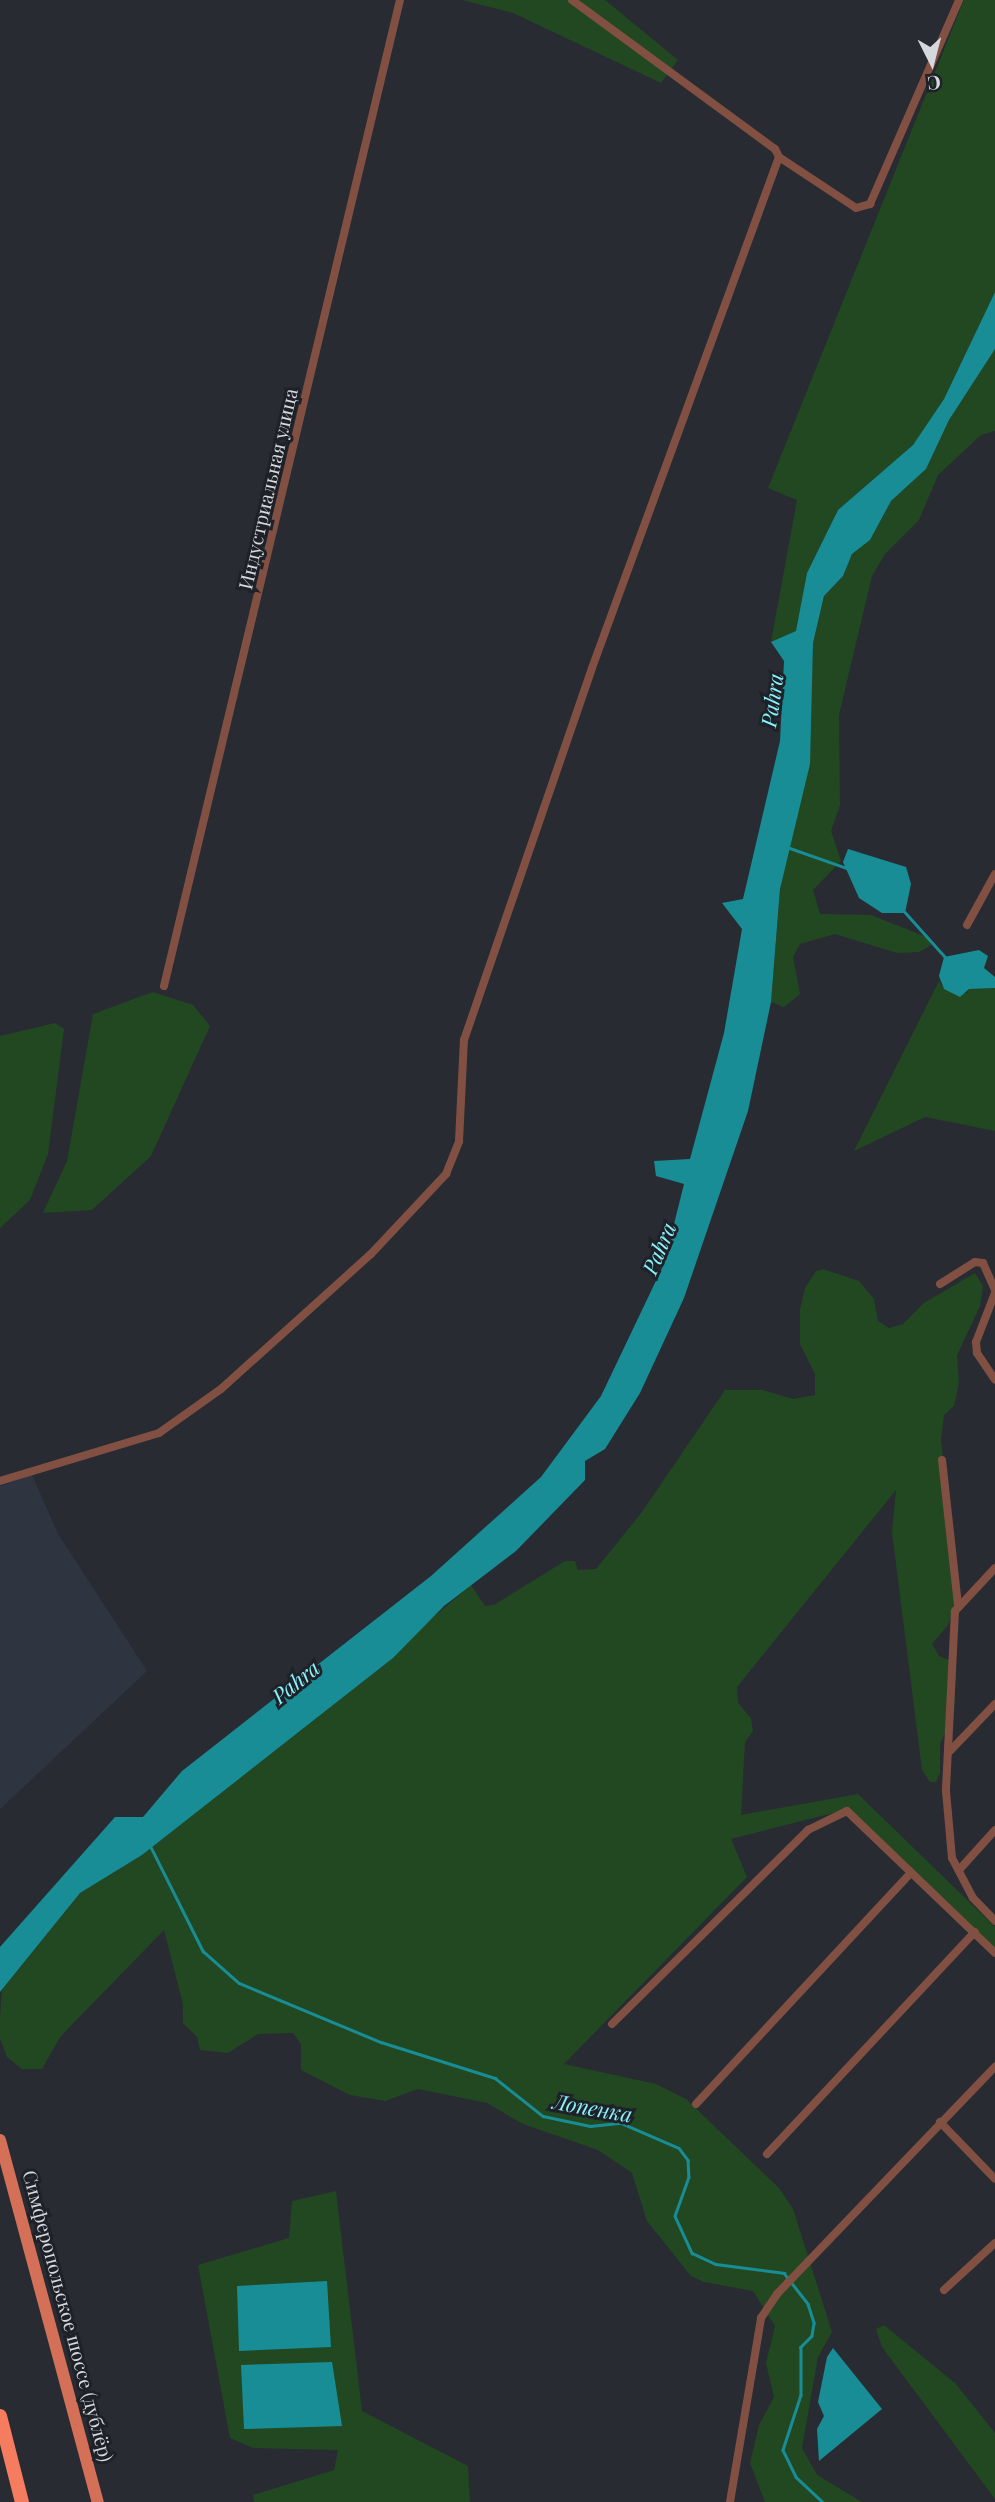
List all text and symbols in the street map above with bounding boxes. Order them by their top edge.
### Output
north arrow [897,28,967,98]
text: С [926,70,942,98]
street label: Индустриальная улица [234,386,302,592]
water label: Pahra [755,672,787,728]
water label: Pahra [636,1218,680,1278]
water label: Pahra [266,1654,324,1708]
water label: Лопенка [551,2088,635,2126]
street label: Симферопольское шоссе (дублёр) [18,2168,118,2464]

